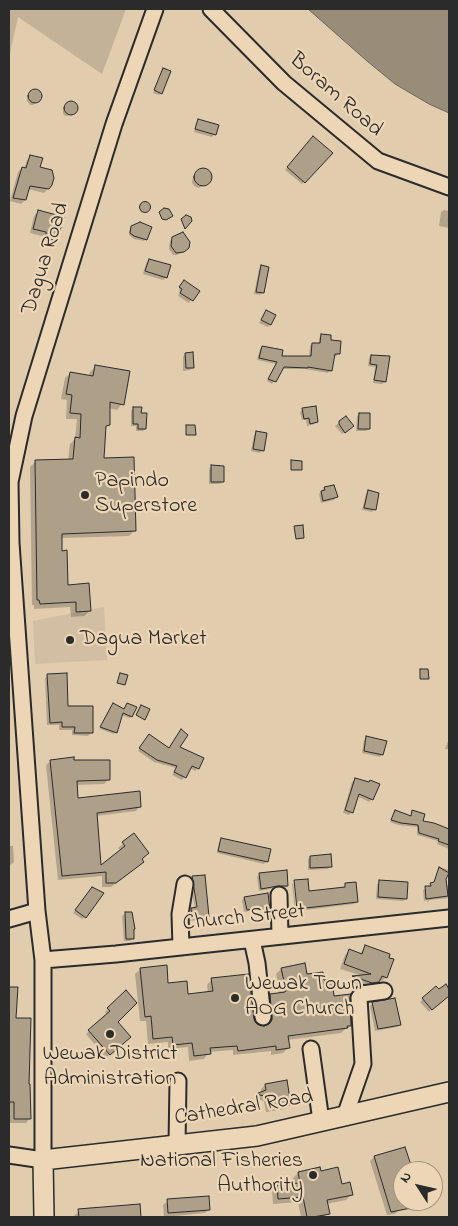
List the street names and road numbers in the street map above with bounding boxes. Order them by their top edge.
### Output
street label: Boram Road [283,48,387,144]
street label: Dagua Road [17,200,77,318]
street label: Church Street [181,899,307,939]
street label: Cathedral Road [173,1085,315,1133]

